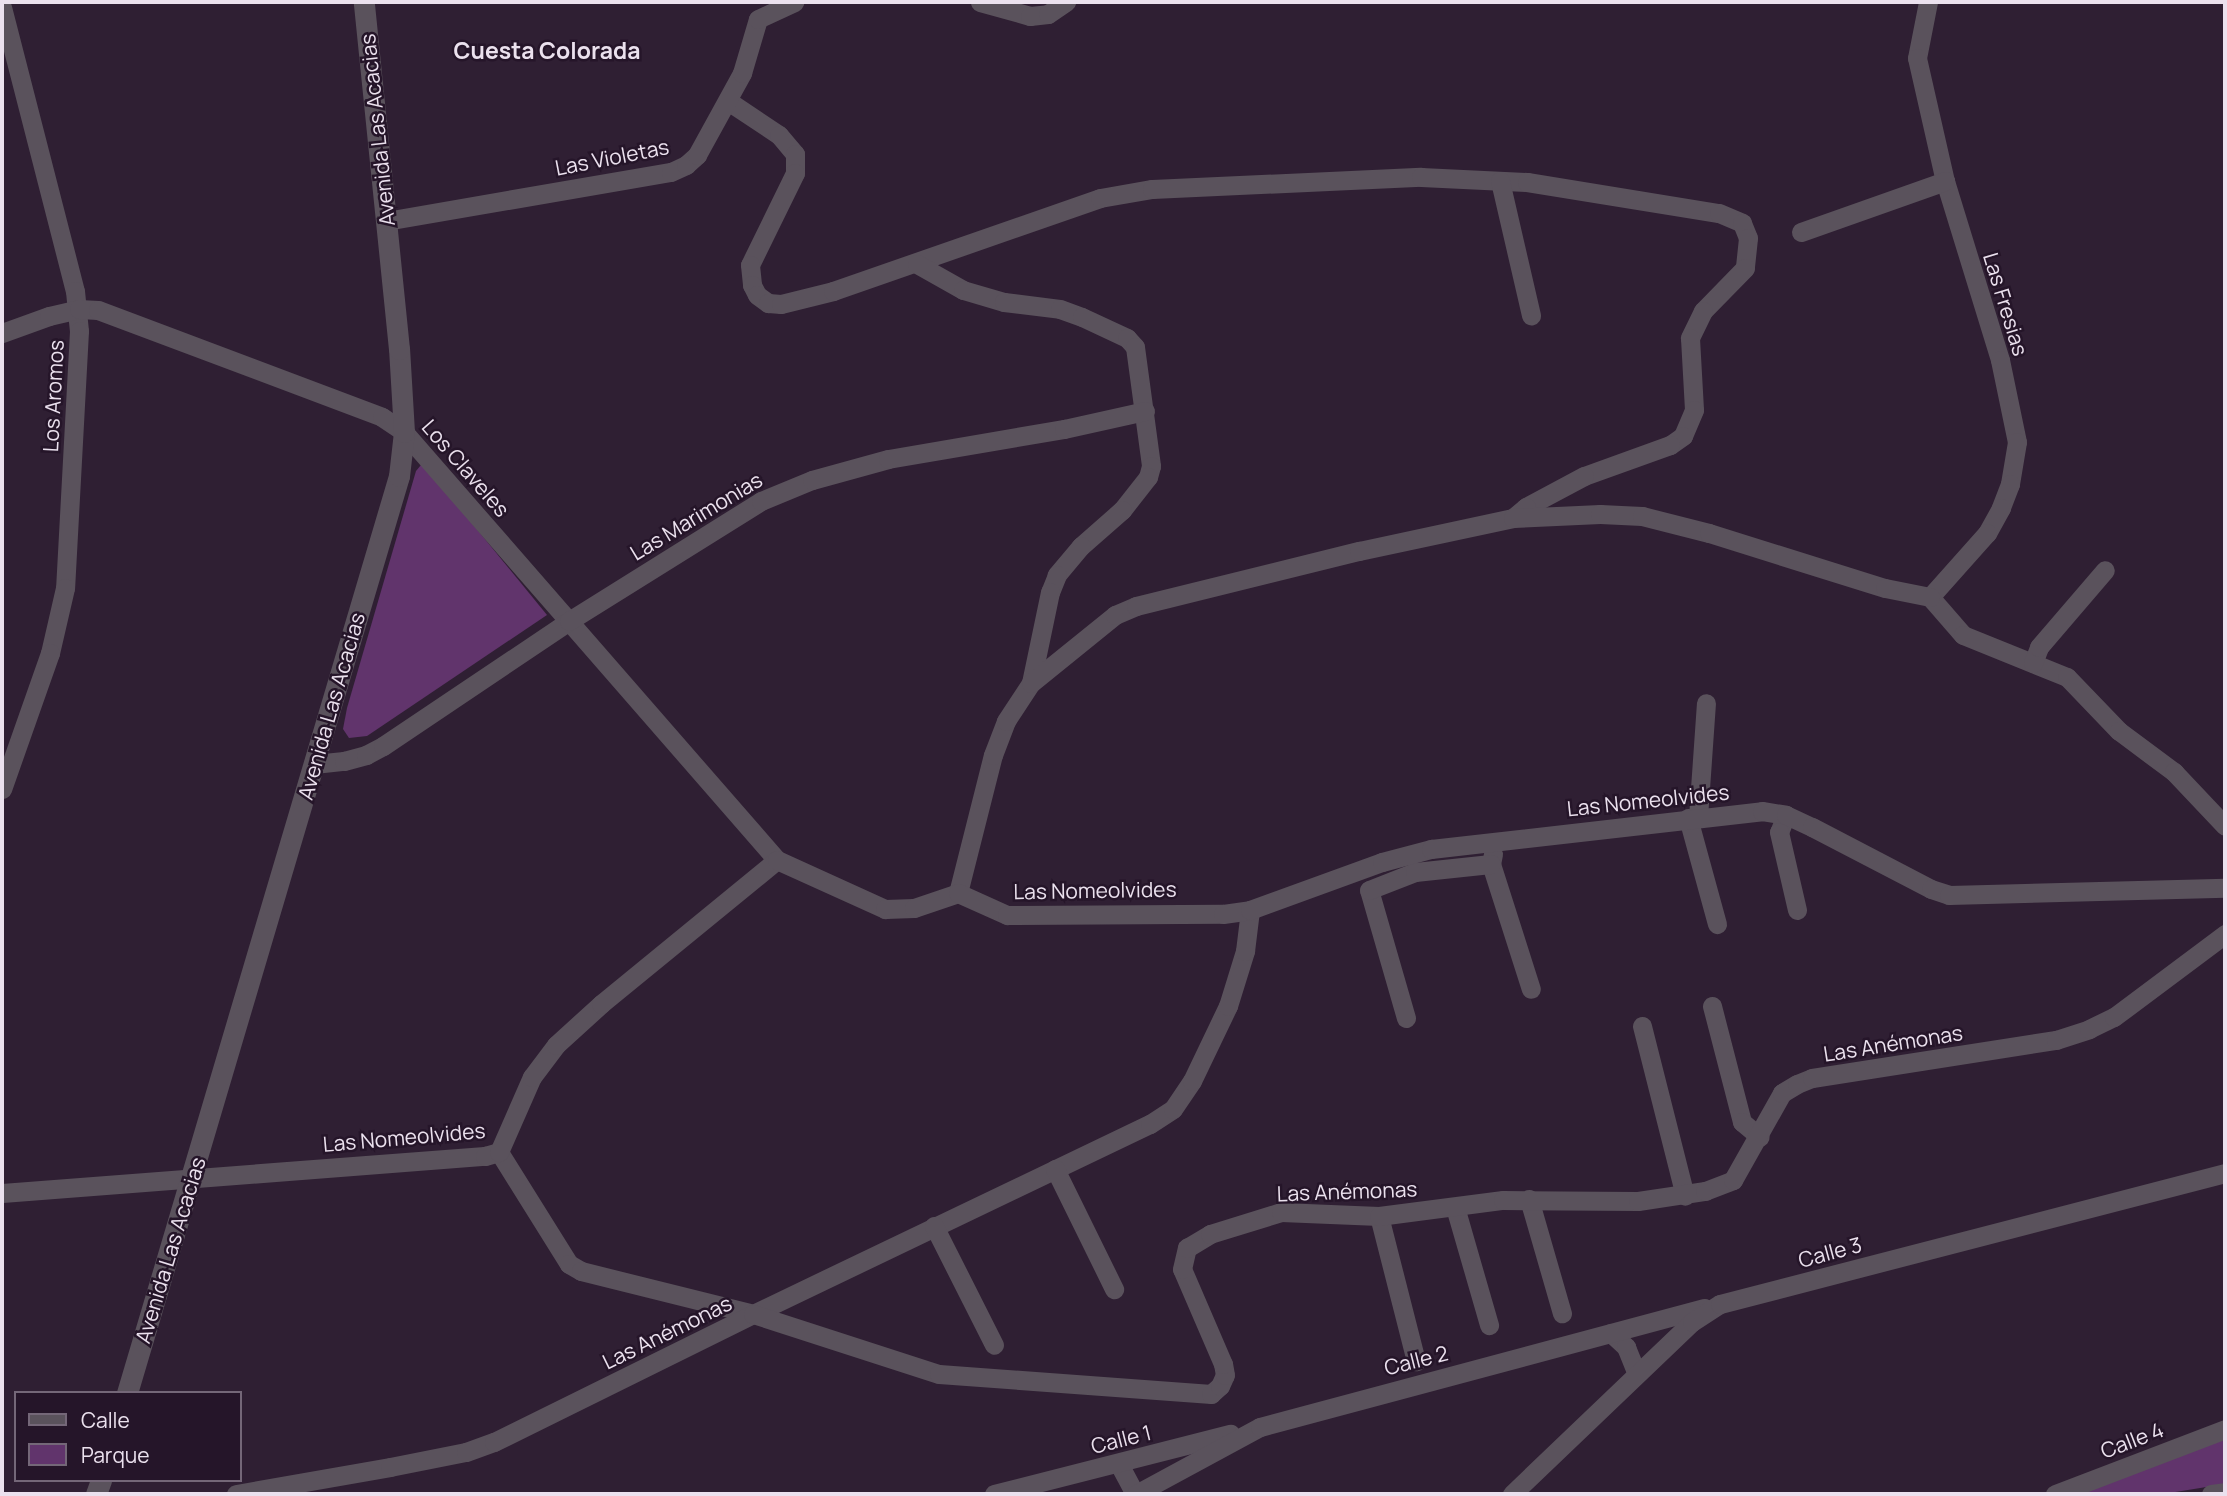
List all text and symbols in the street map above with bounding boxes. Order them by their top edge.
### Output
street label: Avenida Las Acacias [354,33,400,227]
district label: Cuesta Colorada [454,36,640,64]
street label: Las Violetas [553,134,671,180]
street label: Las Fresias [1978,249,2034,359]
street label: Los Aromos [37,339,69,453]
street label: Los Claveles [417,414,515,522]
street label: Las Marimonias [625,467,767,565]
street label: Avenida Las Acacias [292,610,370,802]
street label: Las Nomeolvides [1566,779,1730,821]
street label: Las Nomeolvides [1013,876,1177,904]
street label: Las Anémonas [1822,1020,1964,1066]
street label: Las Nomeolvides [322,1117,486,1157]
street label: Avenida Las Acacias [130,1154,210,1346]
street label: Las Anémonas [1276,1176,1418,1206]
street label: Calle 3 [1796,1231,1864,1273]
street label: Las Anémonas [598,1290,736,1374]
street label: Calle 2 [1381,1340,1451,1380]
legend [14,1391,242,1482]
text: Calle [81,1406,130,1434]
street label: Calle 4 [2097,1417,2167,1463]
street label: Calle 1 [1088,1419,1154,1459]
text: Parque [81,1441,150,1469]

